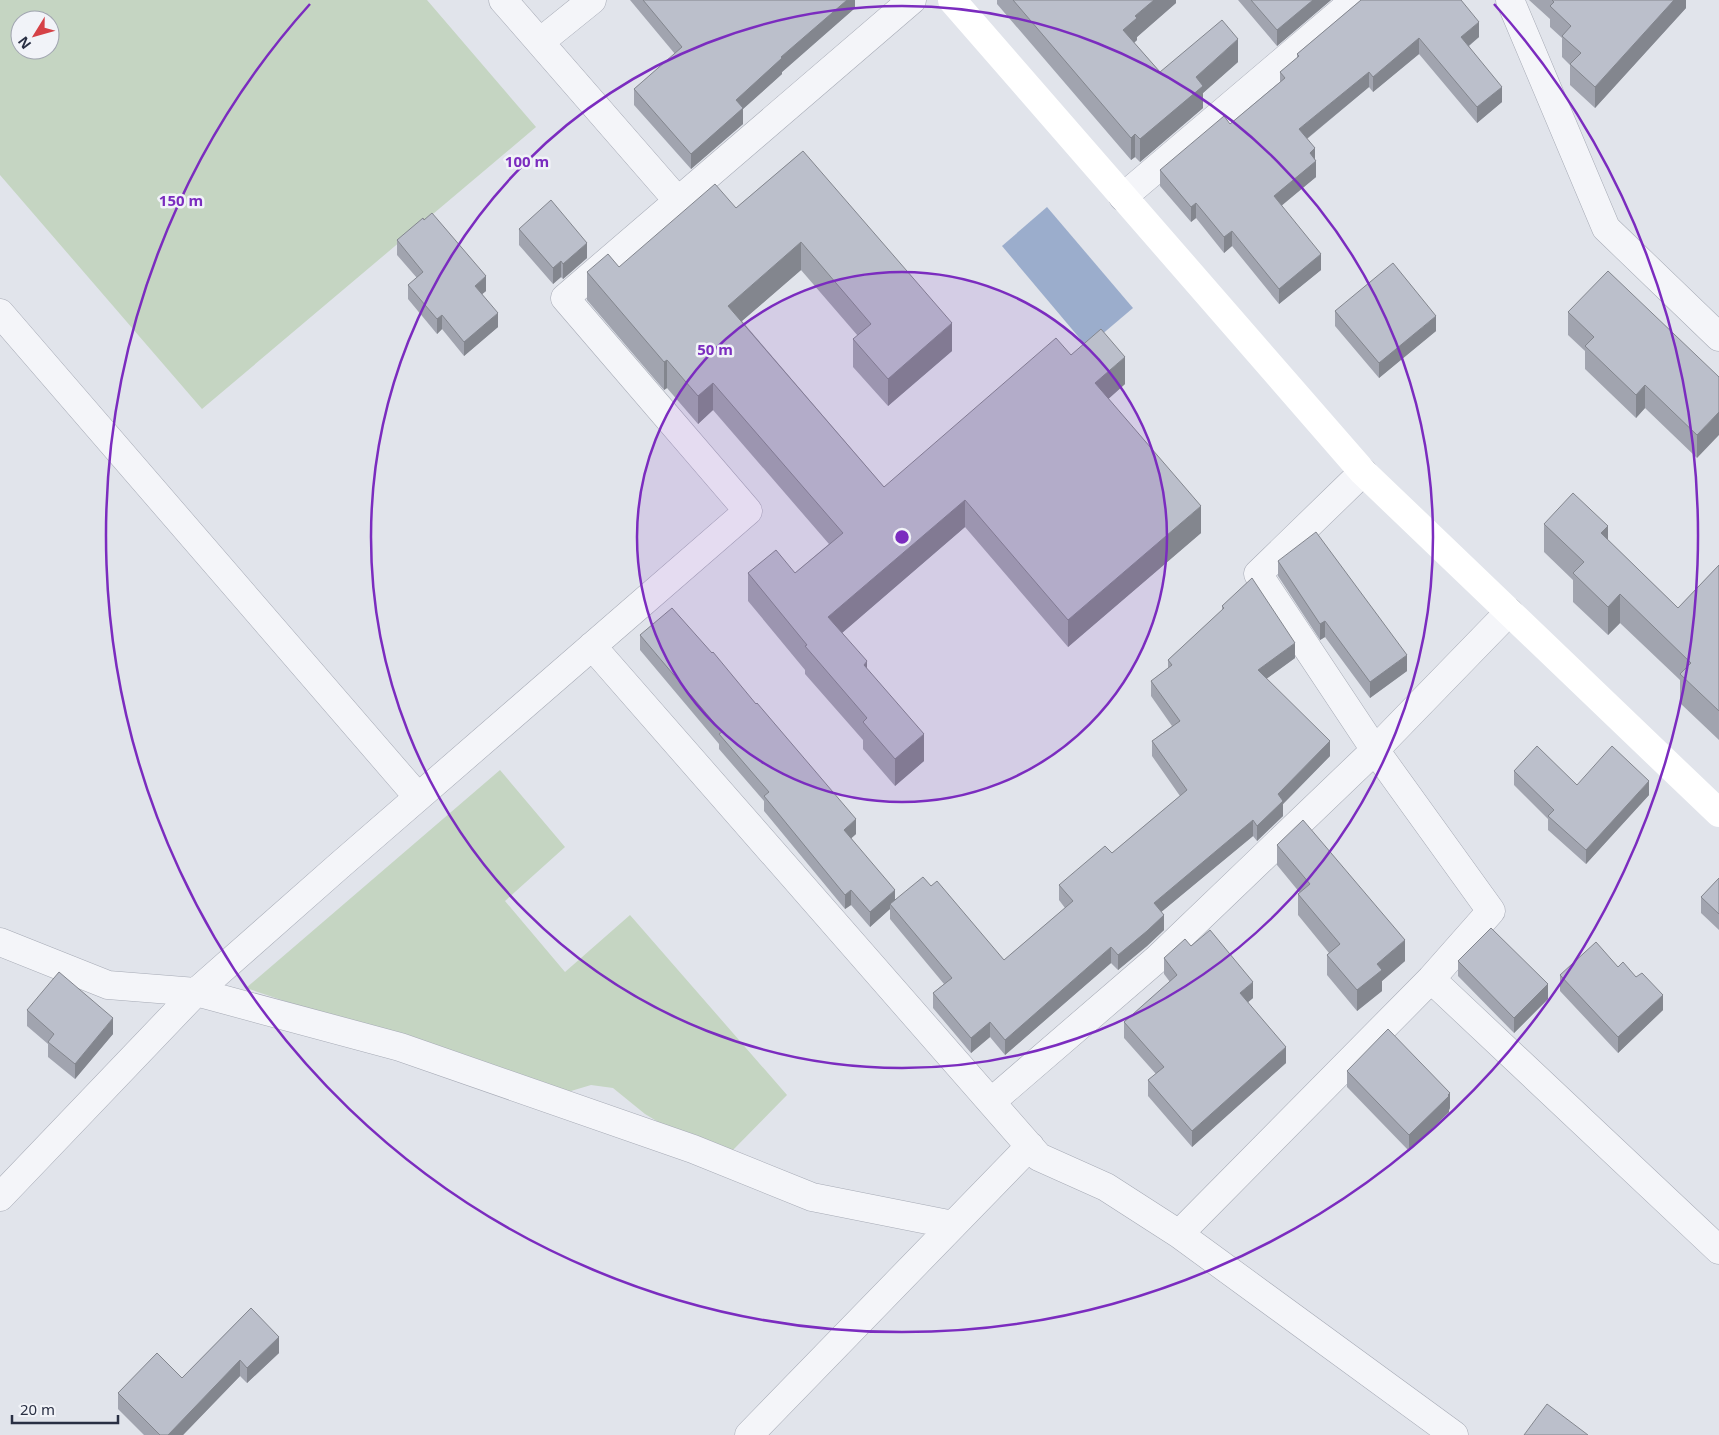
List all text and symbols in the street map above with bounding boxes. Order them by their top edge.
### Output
north arrow [10,10,60,60]
text: N [13,33,35,53]
text: 100 m [505,151,549,171]
text: 150 m [159,190,203,210]
text: 50 m [697,339,733,359]
centre of rings [893,528,911,546]
scale bar [12,1392,119,1424]
text: 20 m [20,1399,55,1419]

